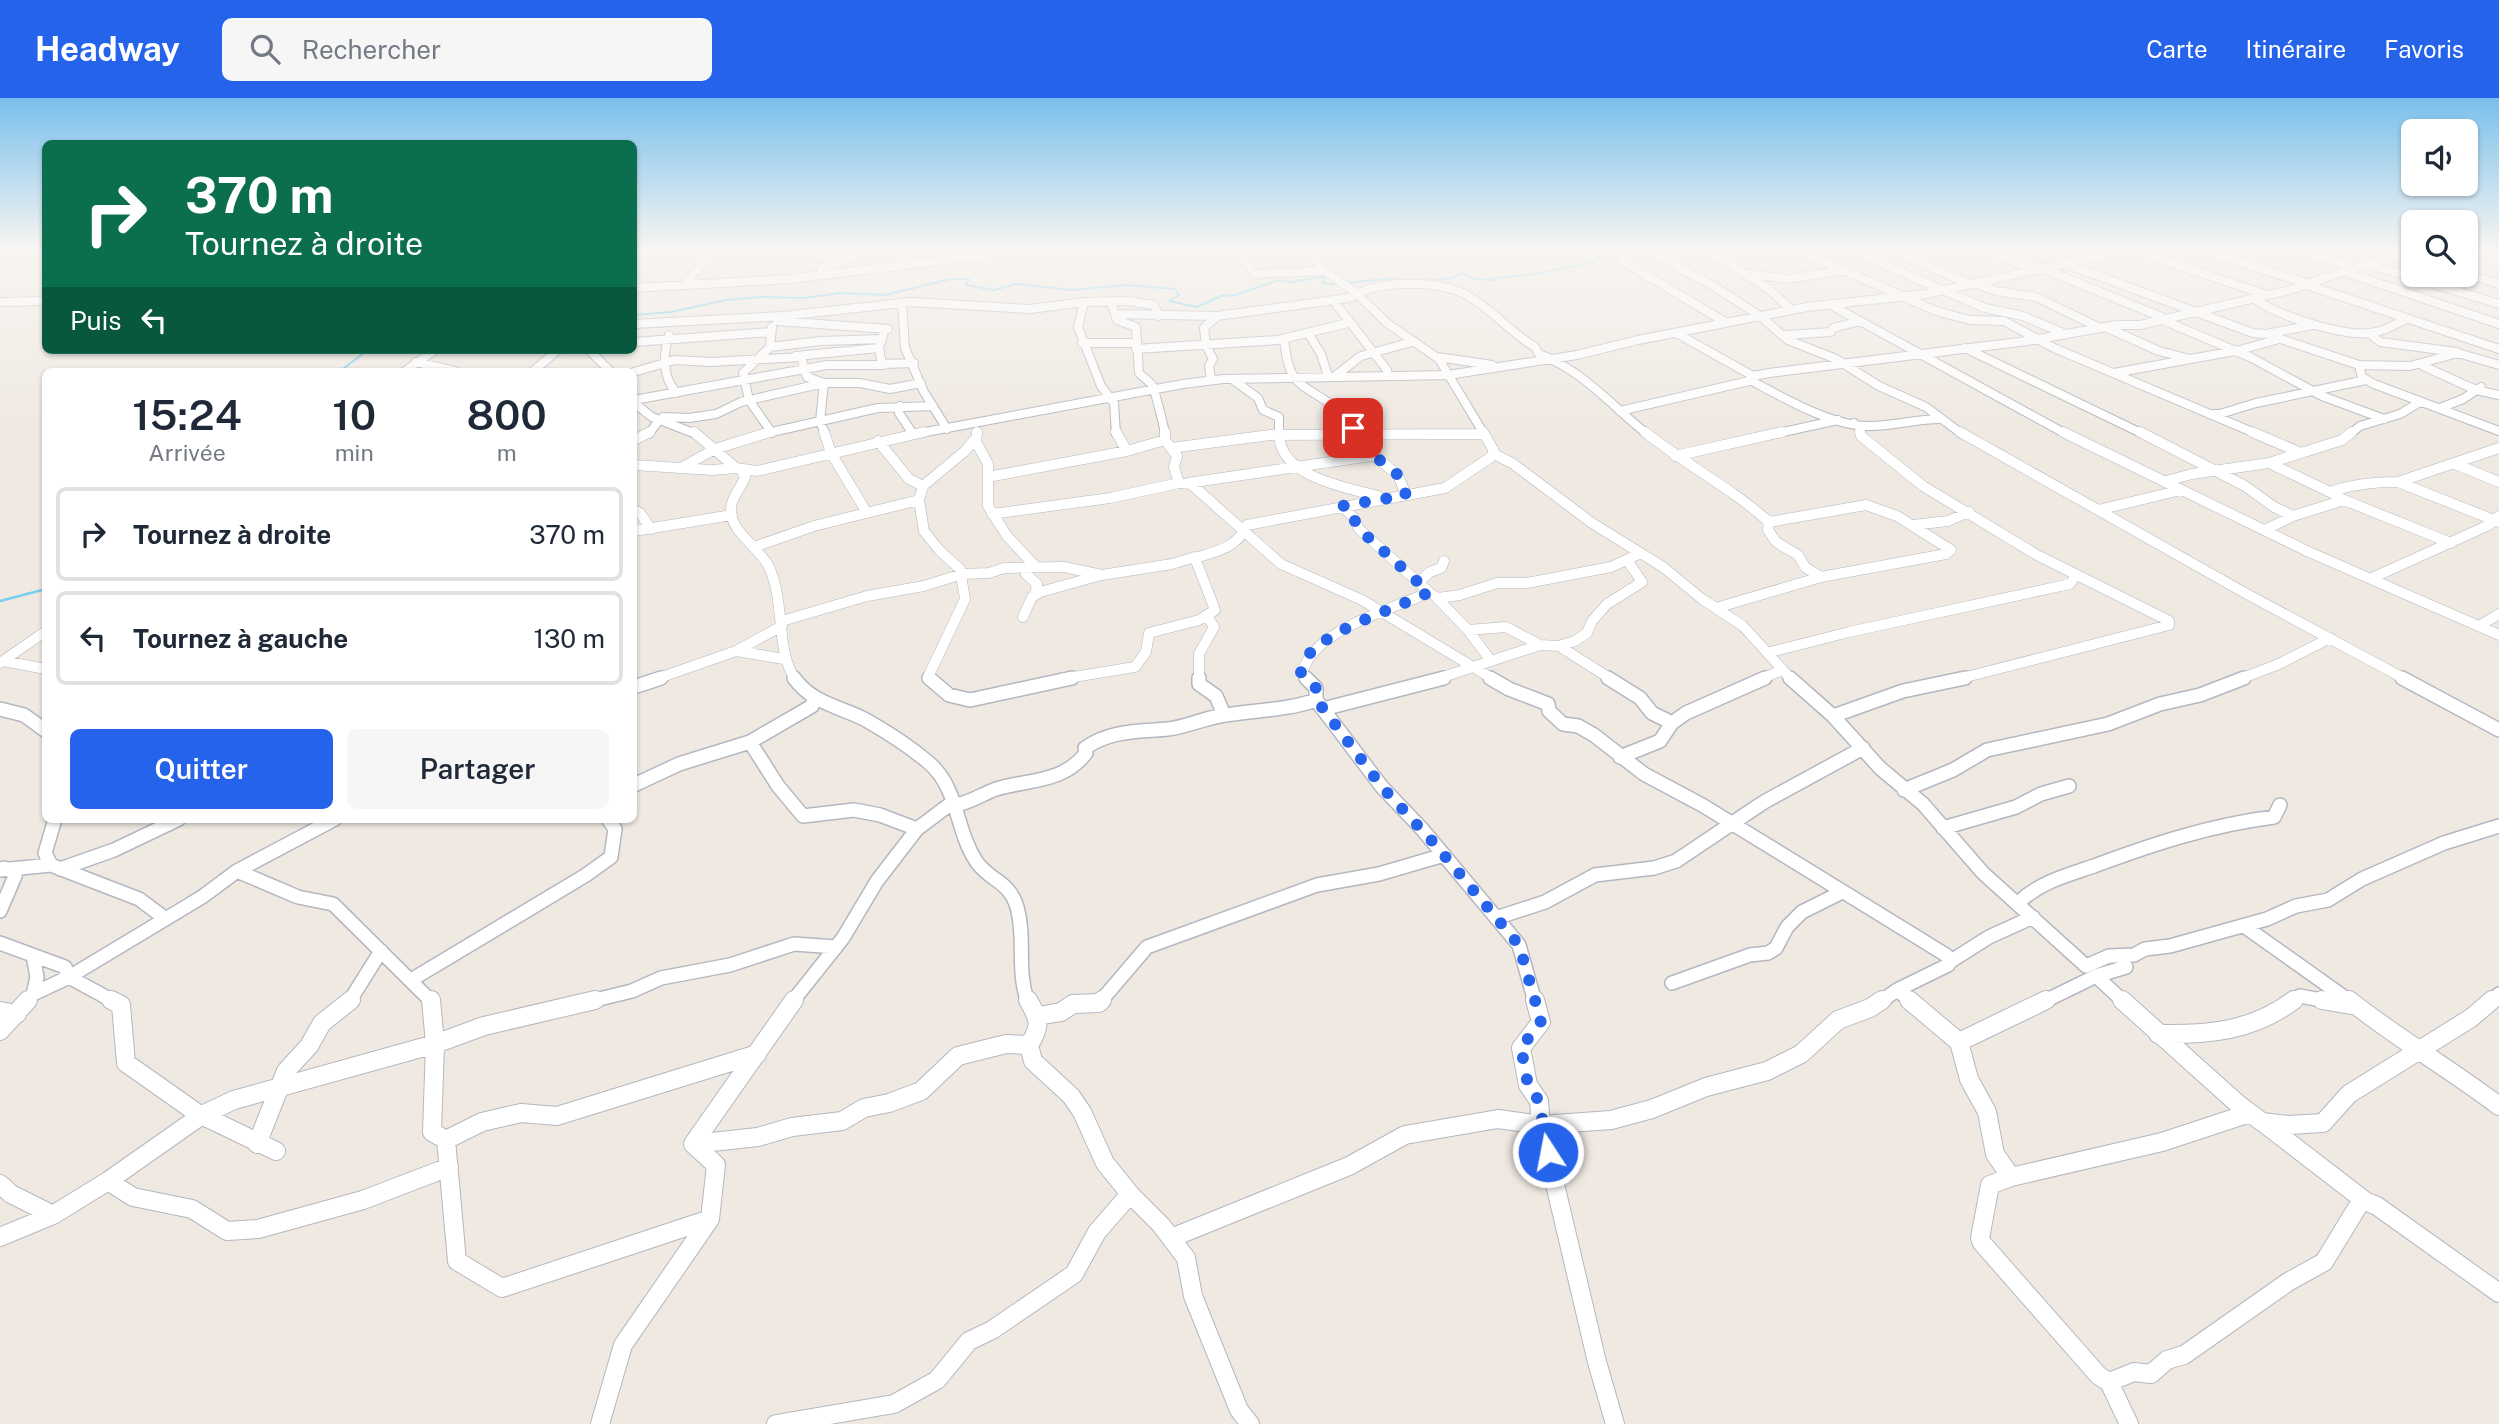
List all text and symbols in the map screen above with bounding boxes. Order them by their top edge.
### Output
search box [222,18,712,81]
text: Headway [35,30,180,68]
icon: search [246,30,284,68]
text: Rechercher [302,34,441,65]
text: Carte [2146,35,2208,63]
text: Itinéraire [2246,35,2346,63]
text: Favoris [2384,35,2464,63]
map controls [2401,119,2478,287]
button: sound [2401,119,2478,196]
text: 370 m [185,166,334,224]
icon: right [70,168,161,259]
button: search [2401,210,2478,287]
text: Tournez à droite [185,225,423,262]
icon: left [135,301,173,339]
text: Puis [70,305,121,336]
text: 15:24 [132,390,242,439]
text: 10 [332,390,376,439]
text: 800 [466,390,547,439]
pin [1323,398,1383,458]
icon: arrive [1334,409,1372,447]
text: Arrivée [148,439,226,466]
text: min [335,439,374,466]
text: m [497,439,517,466]
icon: right [74,515,112,553]
text: Tournez à droite [133,519,331,550]
text: 370 m [529,519,605,550]
icon: left [74,619,112,657]
text: Tournez à gauche [133,623,348,654]
text: 130 m [533,623,605,654]
button: Quitter [70,729,333,809]
button: Partager [347,729,609,809]
position arrow [1511,1115,1585,1189]

